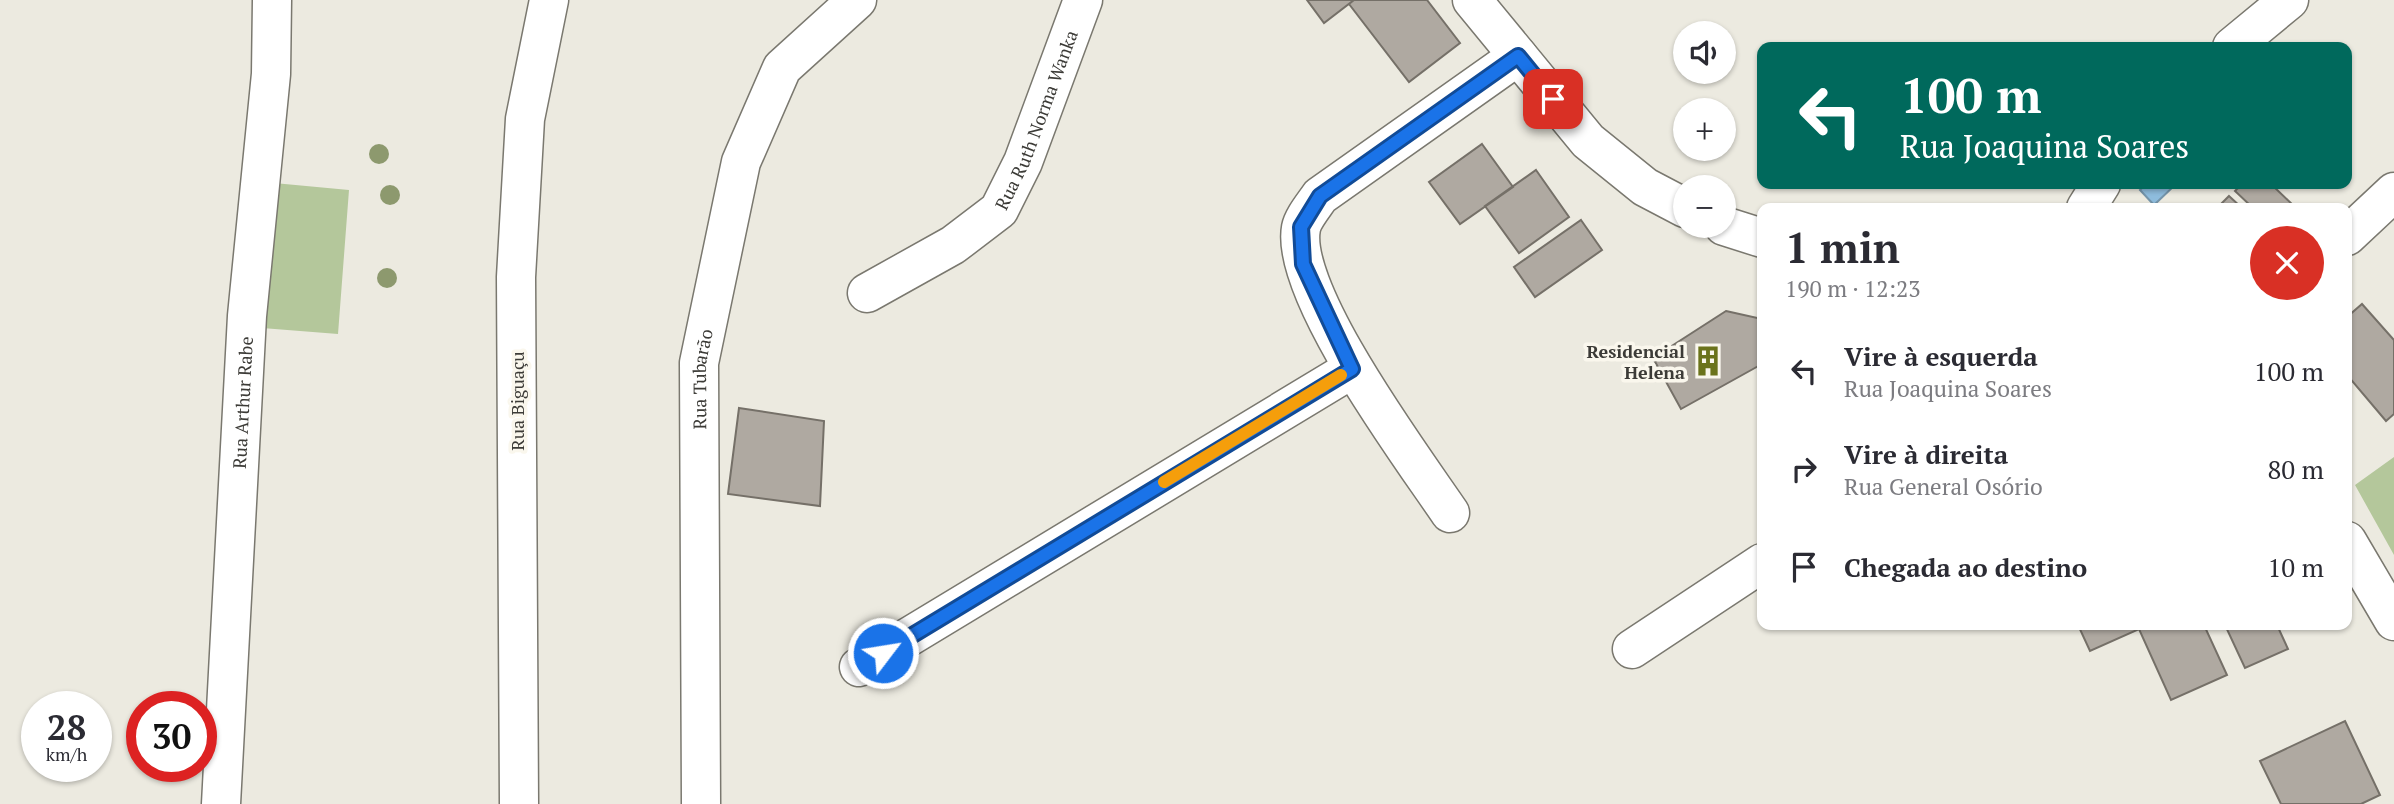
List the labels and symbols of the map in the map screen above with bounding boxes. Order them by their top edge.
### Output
street label: Rua Ruth Norma Wanka [989,27,1083,214]
pin [1523,69,1583,129]
street label: Rua Tubarão [687,327,718,430]
street label: Rua Arthur Rabe [227,336,258,469]
place label: Residencial Helena [1586,339,1685,384]
building icon: Residencial Helena [1691,344,1725,378]
street label: Rua Biguaçu [505,351,529,451]
position arrow [846,616,920,690]
speed limit sign: 30 [126,691,217,782]

